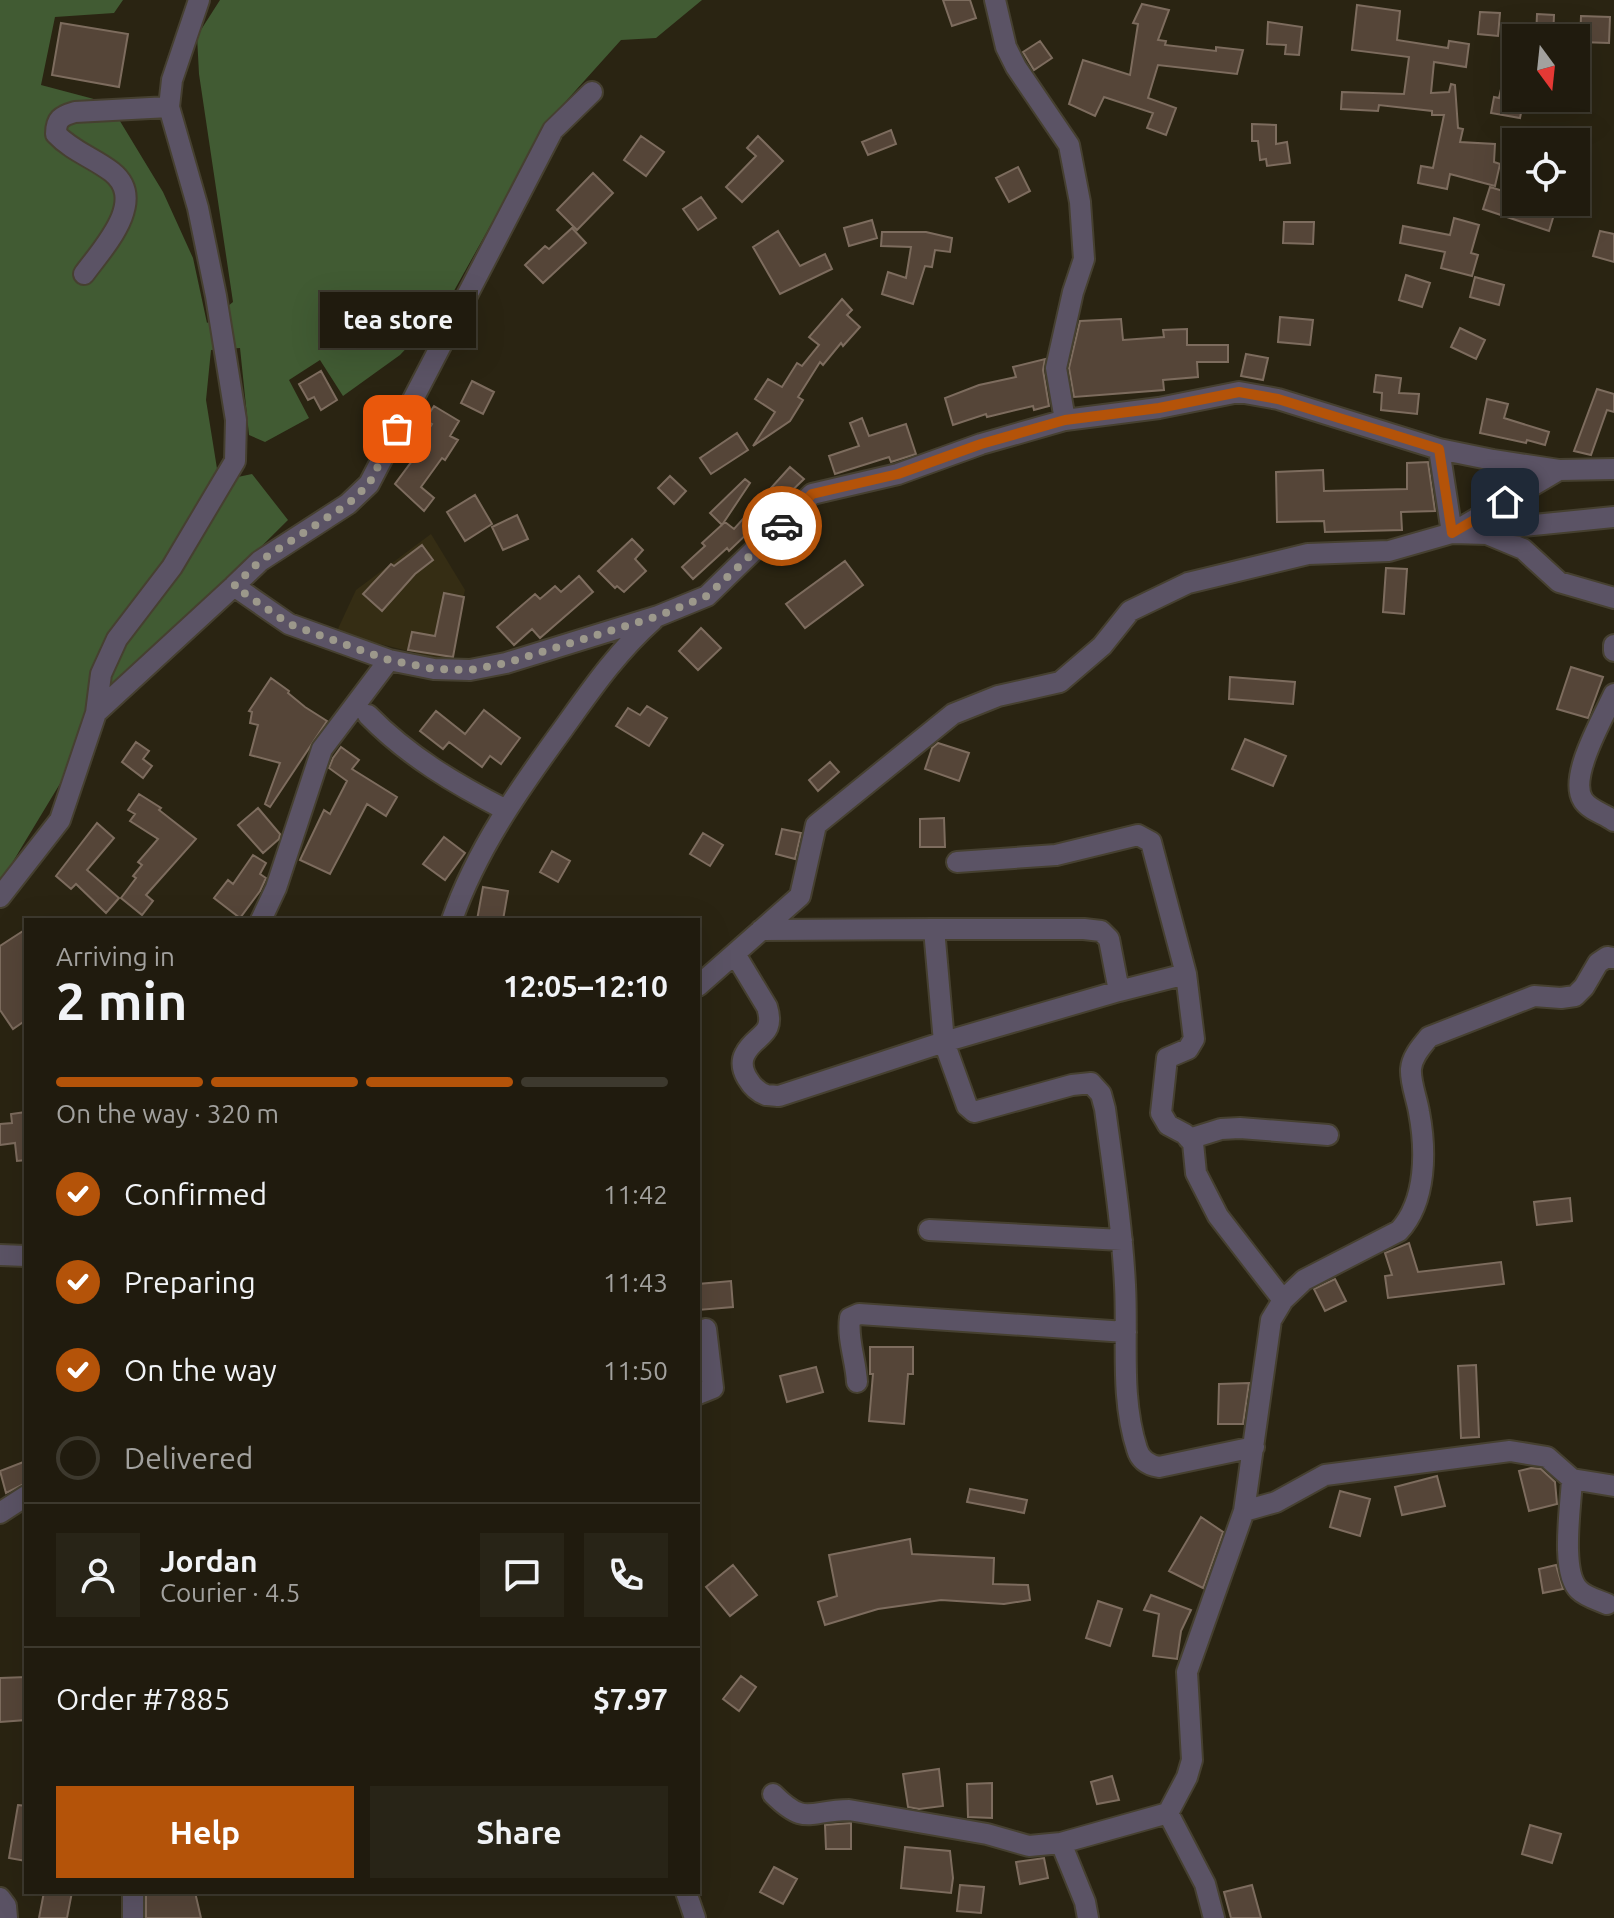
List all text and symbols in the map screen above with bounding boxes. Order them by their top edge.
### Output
north arrow [1502,24,1590,112]
map controls [1502,24,1590,216]
button: locate [1502,128,1590,216]
callout: tea store [319,293,475,349]
text: tea store [343,305,453,334]
pin [363,395,431,463]
icon: bag [375,407,419,451]
pin [1471,468,1539,536]
icon: home [1483,480,1527,524]
courier [742,486,822,566]
icon: car [760,504,804,548]
text: Arriving in [56,942,175,971]
text: 12:05–12:10 [503,969,668,1003]
text: 2 min [56,972,187,1030]
text: On the way · 320 m [56,1099,279,1128]
icon: check [56,1172,100,1216]
text: Confirmed [124,1177,267,1211]
text: 11:42 [603,1180,668,1209]
icon: check [56,1260,100,1304]
text: Preparing [124,1265,256,1299]
text: 11:43 [603,1268,668,1297]
icon: check [56,1348,100,1392]
text: On the way [124,1353,277,1387]
text: 11:50 [603,1356,668,1385]
text: Delivered [124,1441,253,1475]
button: person [56,1533,140,1617]
button: chat [480,1533,564,1617]
button: phone [584,1533,668,1617]
text: Jordan [160,1544,258,1578]
text: Courier · 4.5 [160,1578,300,1607]
text: Order #7885 [56,1682,230,1716]
text: $7.97 [593,1682,668,1716]
button: Help [56,1786,354,1878]
button: Share [370,1786,668,1878]

